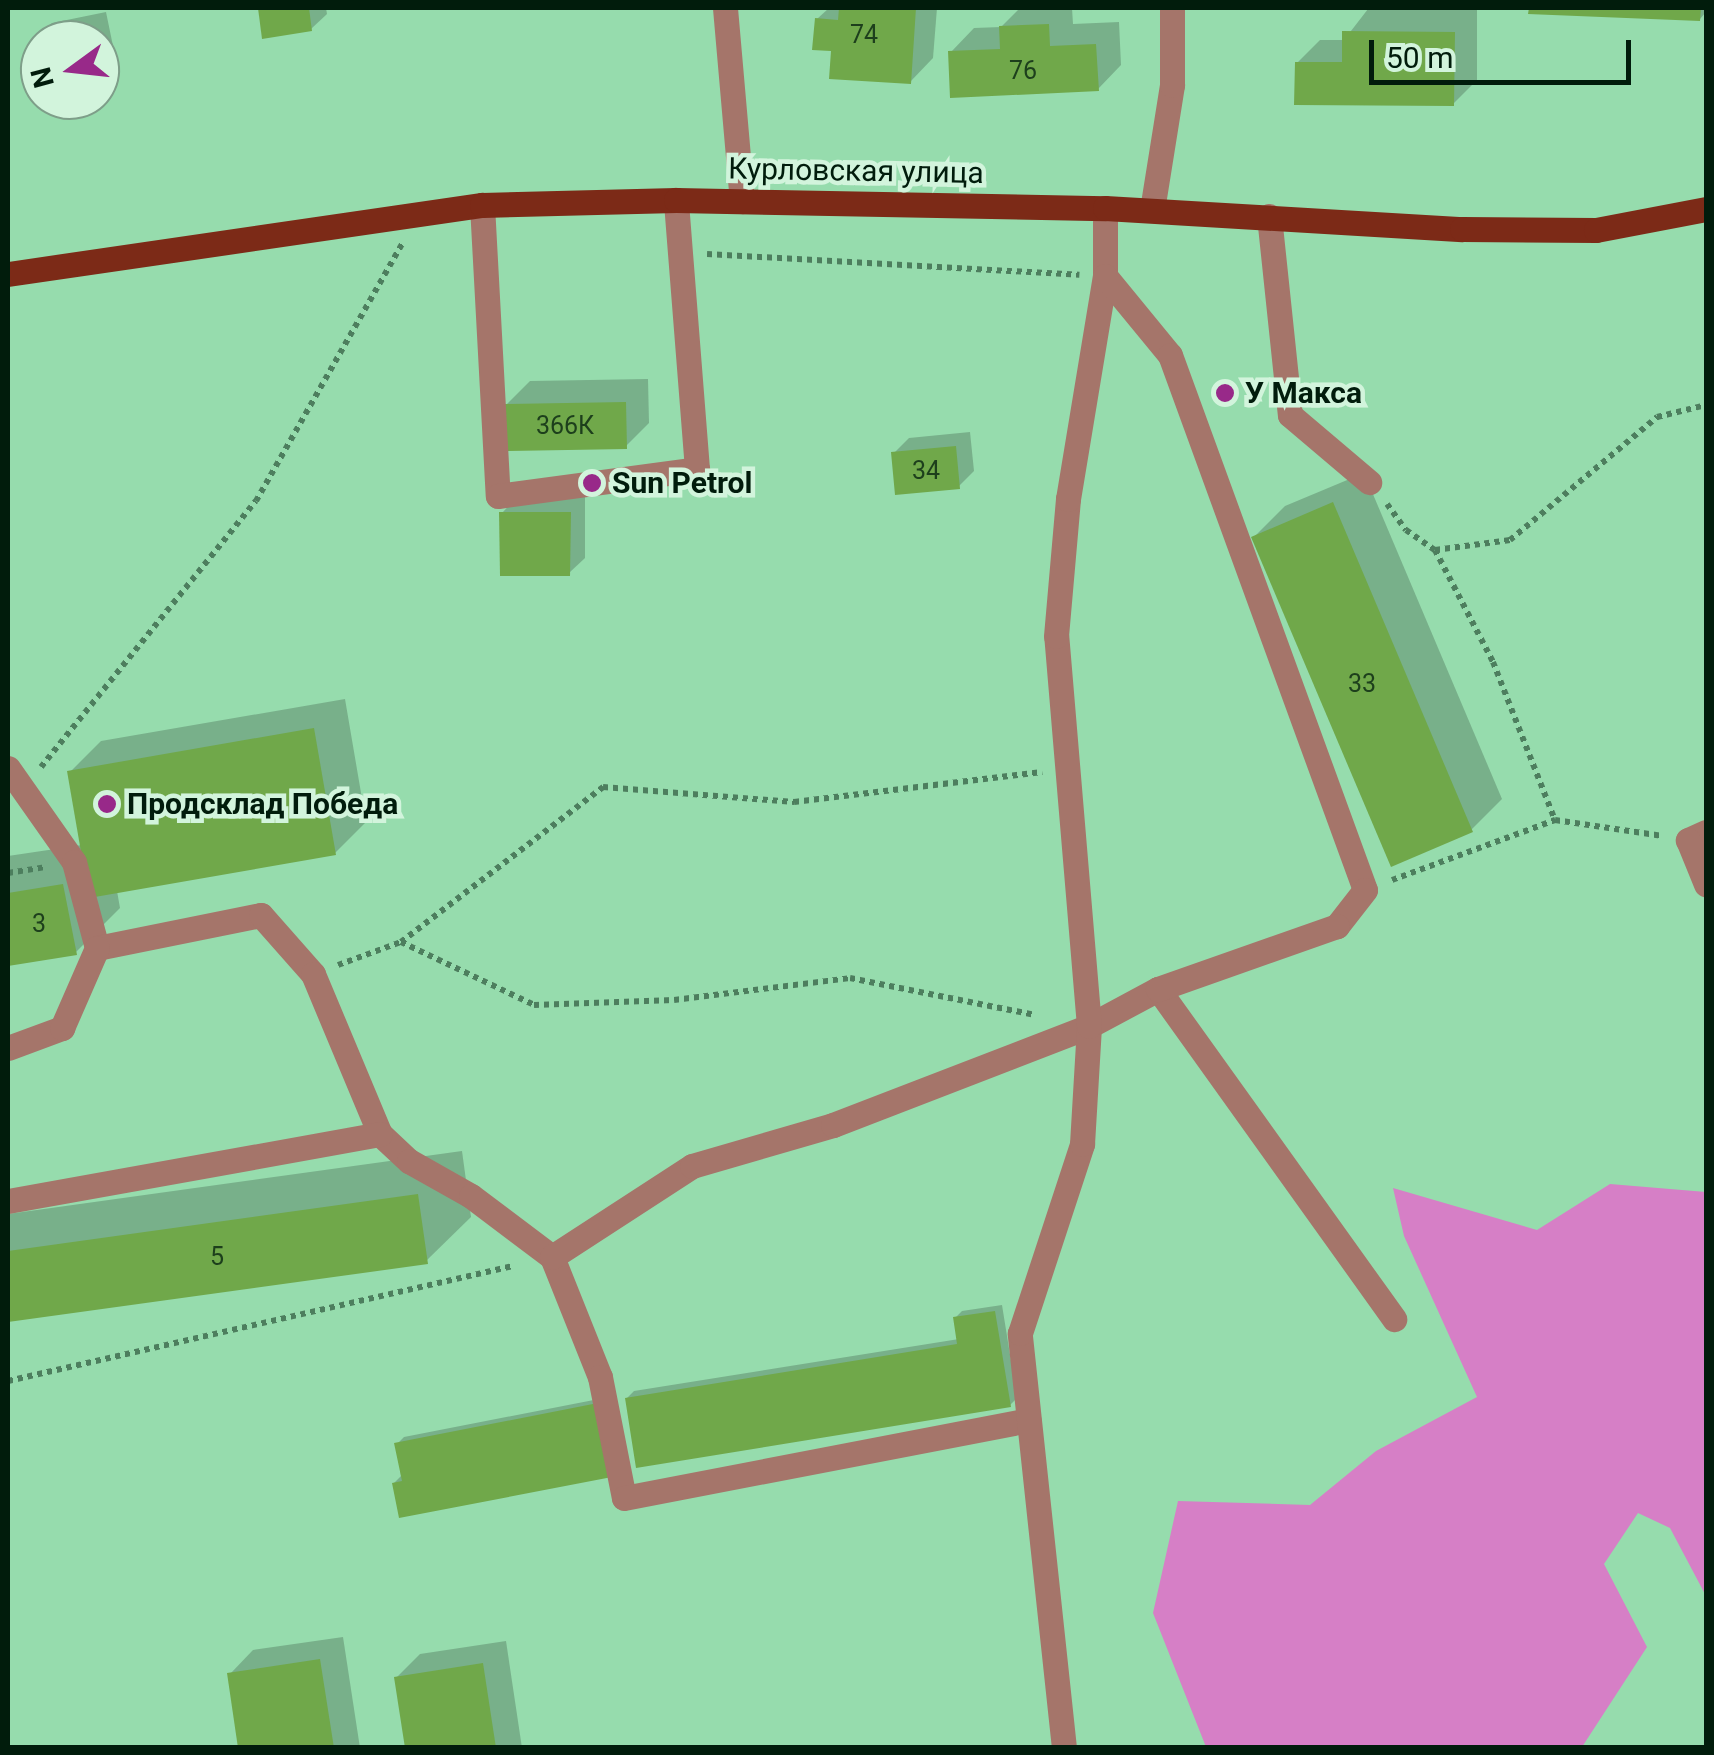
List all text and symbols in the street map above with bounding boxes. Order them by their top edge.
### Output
north arrow [20,20,120,120]
house number: 74 [850,20,878,50]
scale bar [1374,20,1636,82]
text: 50 m [1386,40,1453,75]
house number: 76 [1009,56,1037,86]
text: N [24,64,61,91]
street label: Курловская улица [728,151,984,191]
place label: У Макса [1245,375,1362,411]
marker: У Макса [1214,382,1236,404]
house number: 366К [536,411,594,441]
house number: 34 [912,456,940,486]
place label: Sun Petrol [612,465,752,501]
marker: Sun Petrol [581,472,603,494]
house number: 33 [1348,669,1376,699]
place label: Продсклад Победа [127,786,398,822]
marker: Продсклад Победа [96,793,118,815]
house number: 3 [32,909,46,939]
house number: 5 [210,1242,224,1272]

